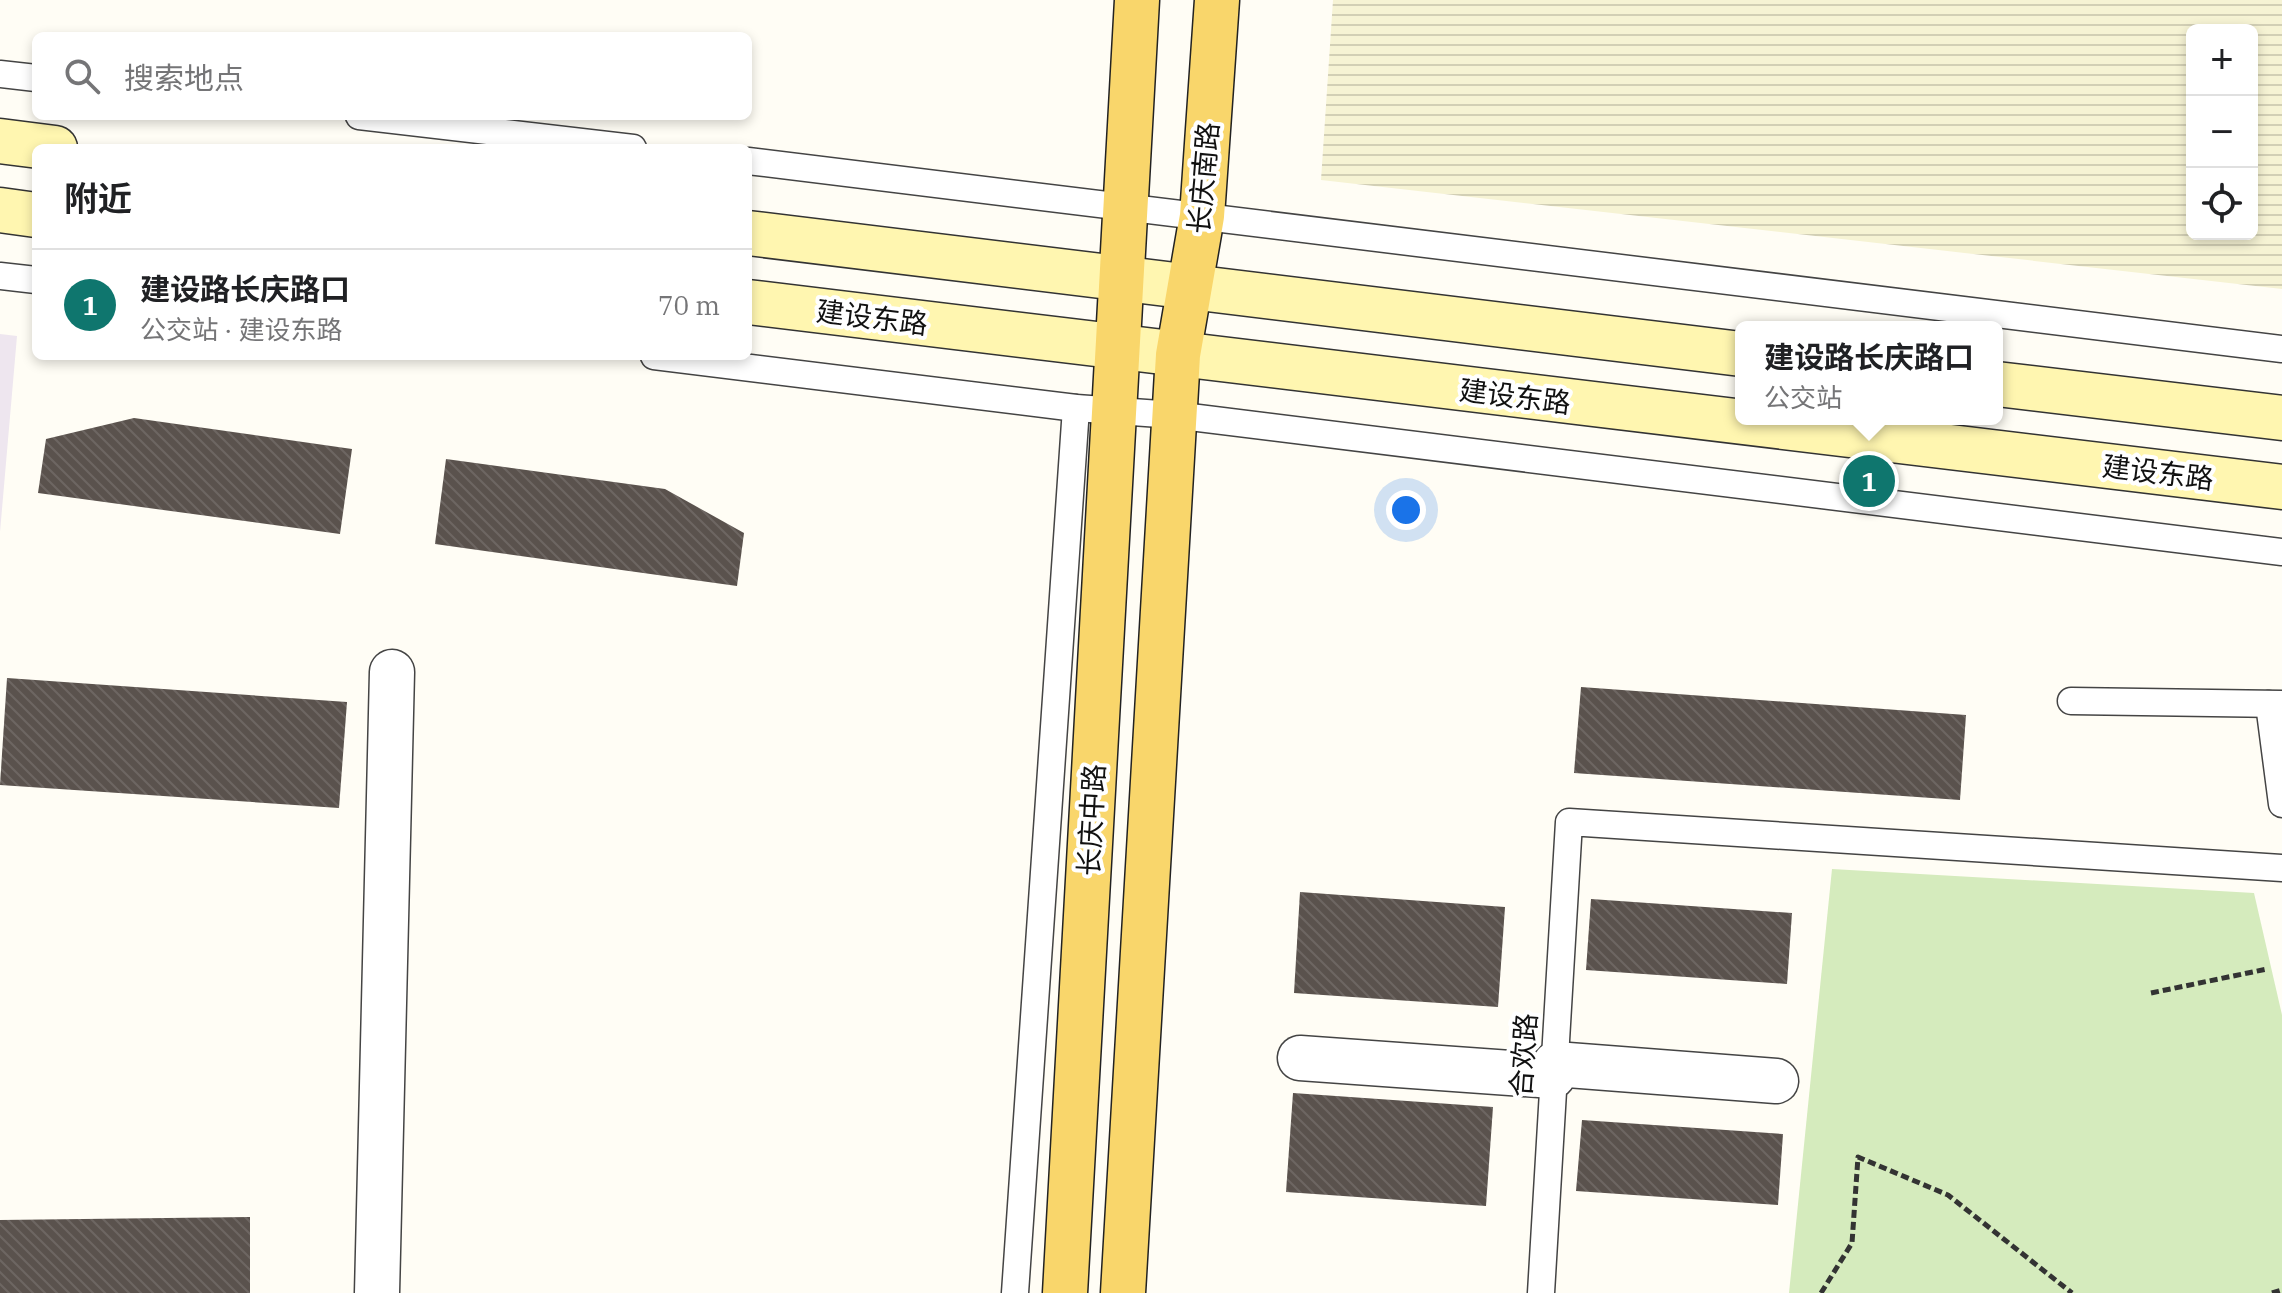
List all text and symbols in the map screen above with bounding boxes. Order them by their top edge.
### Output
map controls [2186,24,2258,240]
button: + [2186,24,2258,96]
search box [32,32,752,120]
icon: search [60,54,104,98]
text: 搜索地点 [124,58,244,97]
button: − [2186,96,2258,168]
street label: 长庆南路 [1180,121,1226,235]
button: locate [2186,168,2258,240]
text: 附近 [64,176,132,220]
text: 建设路长庆路口 [140,269,350,308]
text: 1 [82,288,98,322]
text: 70 m [658,288,720,322]
street label: 建设东路 [814,292,930,342]
text: 公交站 · 建设东路 [140,312,343,346]
popup [1735,321,2003,425]
text: 建设路长庆路口 [1764,337,1974,376]
street label: 建设东路 [1457,371,1573,421]
text: 公交站 [1764,380,1842,414]
street label: 建设东路 [2100,447,2216,497]
pin: 1 [1843,451,1895,511]
your location [1386,490,1426,530]
street label: 长庆中路 [1070,763,1112,877]
street label: 合欢路 [1502,1012,1544,1098]

